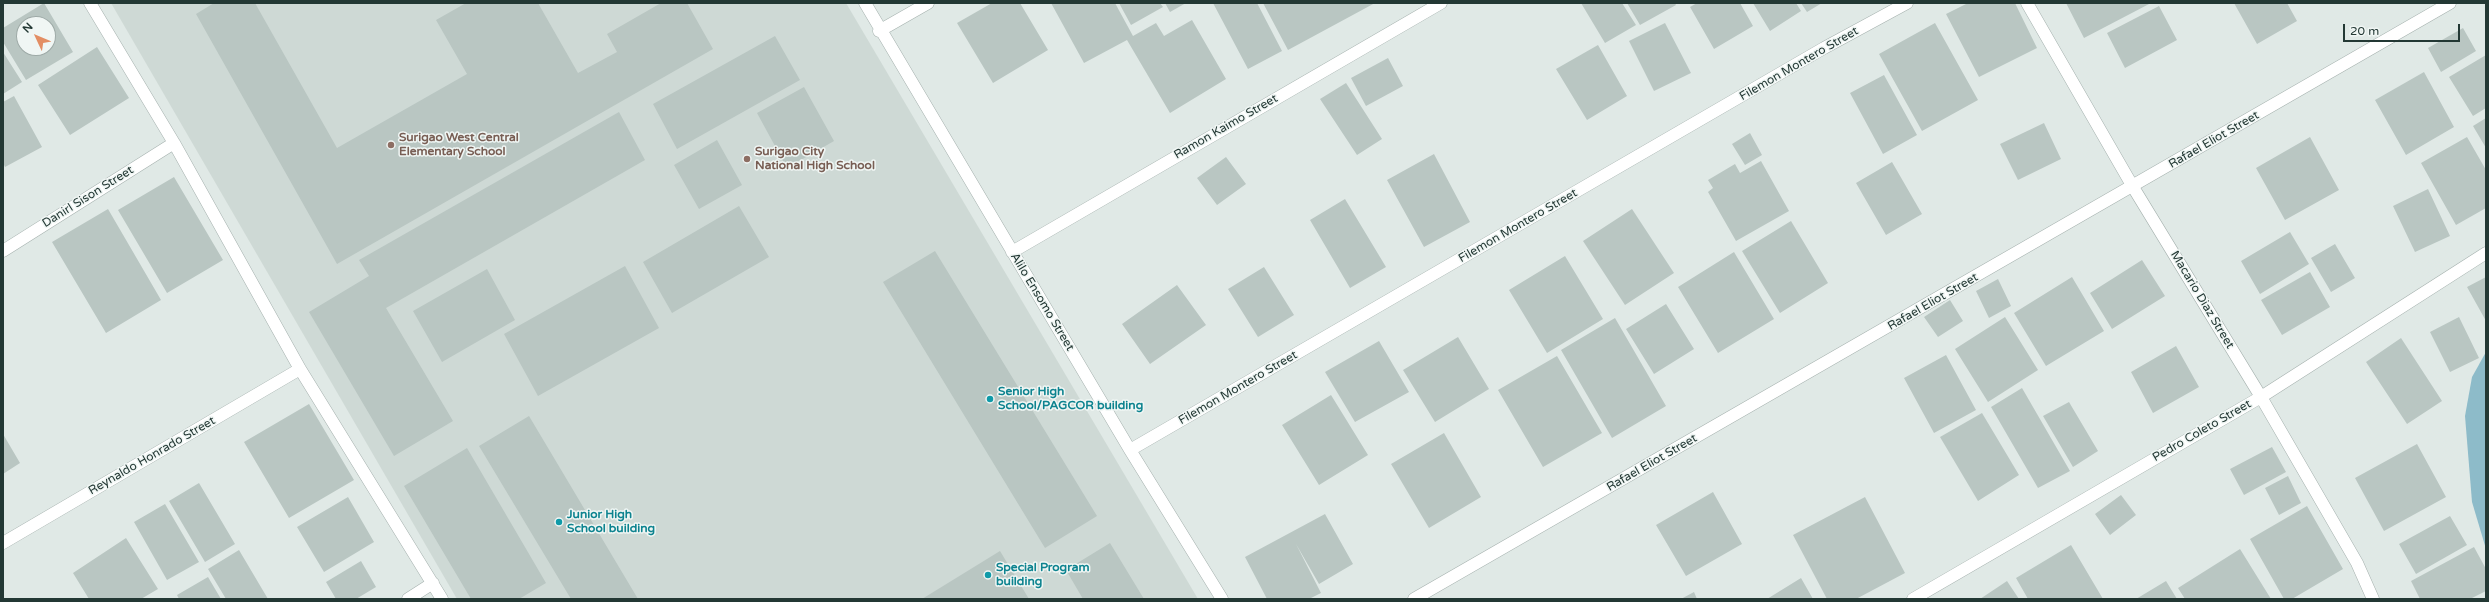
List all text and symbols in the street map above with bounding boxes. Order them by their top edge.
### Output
north arrow [16,16,56,56]
scale bar [2345,16,2462,42]
text: N [20,20,35,36]
street label: Filemon Montero Street [1737,24,1861,104]
text: 20 m [2350,24,2379,38]
street label: Ramon Kaimo Street [1172,91,1280,163]
street label: Rafael Eliot Street [2166,108,2262,172]
place label: Surigao West Central Elementary School [399,131,519,159]
marker: Surigao West Central Elementary School [386,140,396,150]
place label: Surigao City National High School [755,145,875,173]
marker: Surigao City National High School [742,154,752,164]
street label: Danirl Sison Street [40,163,136,231]
street label: Filemon Montero Street [1456,186,1580,266]
street label: Macario Diaz Street [2167,249,2237,351]
street label: Alilo Ensomo Street [1007,250,1077,354]
street label: Rafael Eliot Street [1885,270,1981,334]
street label: Filemon Montero Street [1176,348,1300,428]
place label: Senior High School/PAGCOR building [998,385,1143,413]
marker: Senior High School/PAGCOR building [985,394,995,404]
street label: Pedro Coleto Street [2150,397,2254,465]
street label: Reynaldo Honrado Street [86,414,218,498]
street label: Rafael Eliot Street [1604,431,1700,495]
place label: Junior High School building [567,508,655,536]
marker: Junior High School building [554,517,564,527]
place label: Special Program building [996,561,1090,589]
marker: Special Program building [983,570,993,580]

